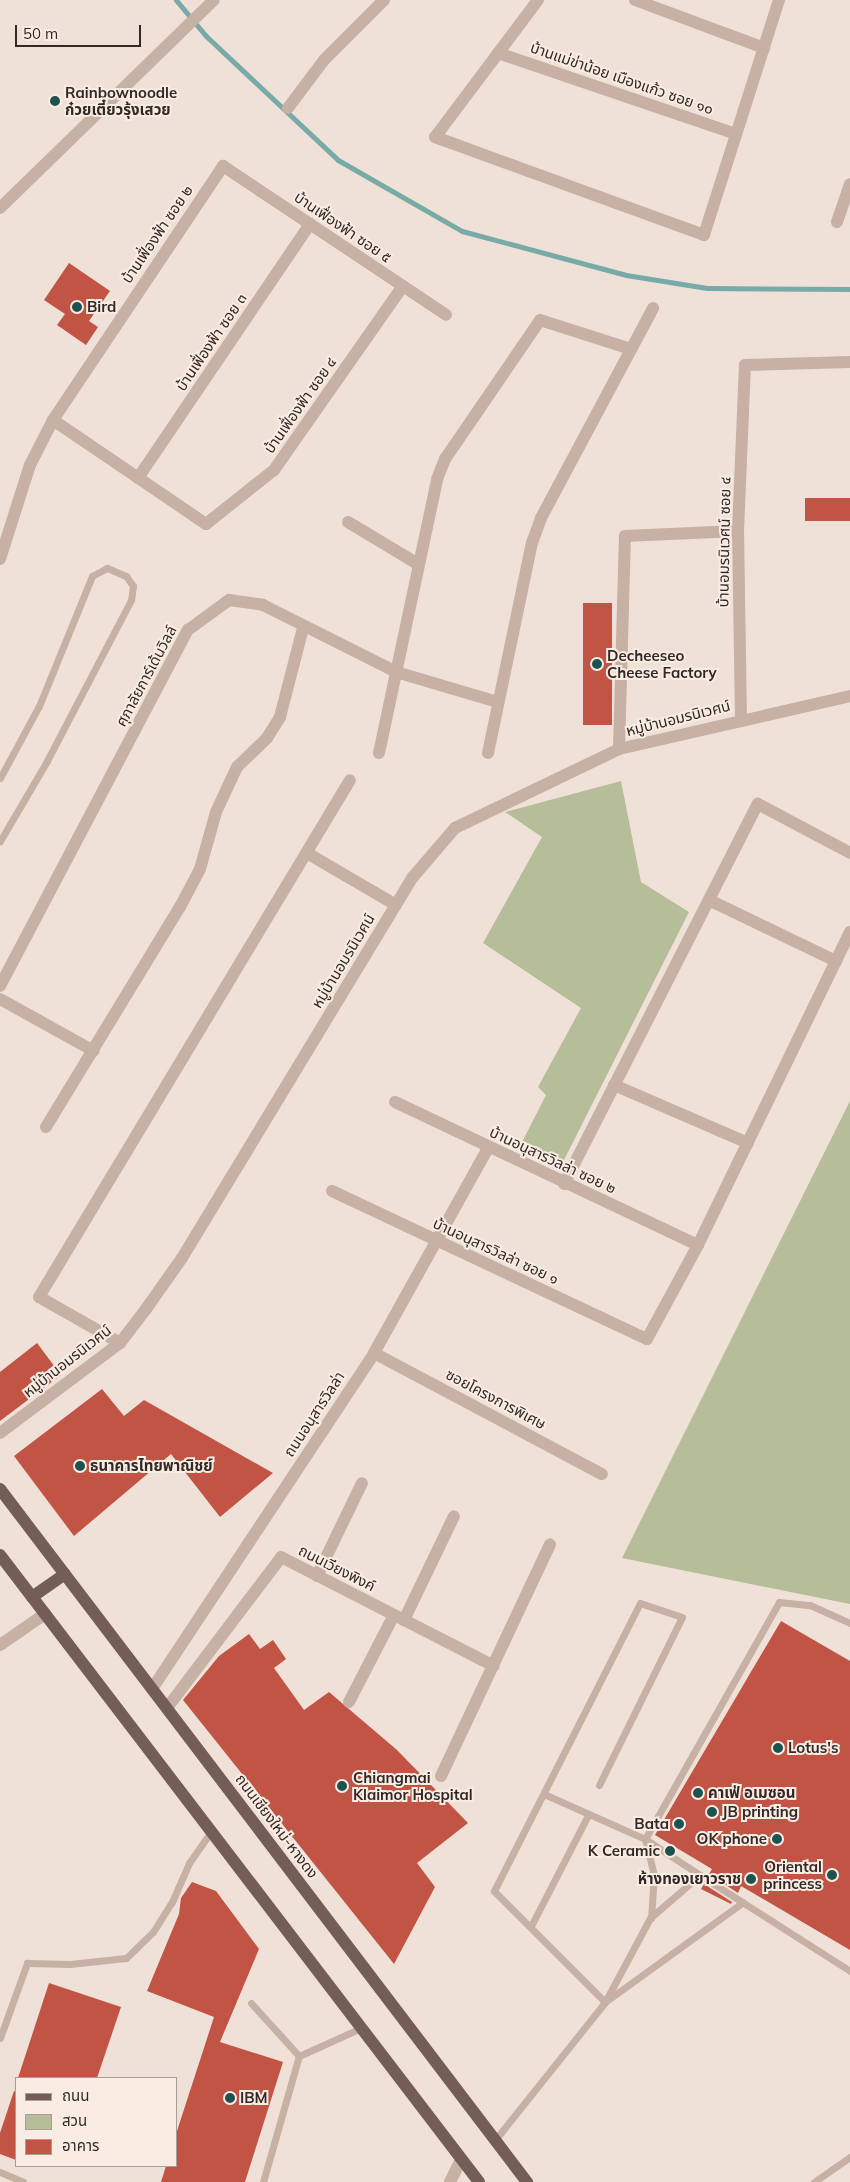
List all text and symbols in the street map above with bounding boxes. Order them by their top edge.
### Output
scale bar [18,15,144,47]
text: 50 m [23,24,58,43]
street label: บ้านแม่ข่าน้อย เมืองแก้ว ซอย ๑๐ [528,38,716,118]
place label: Rainbownoodle ก๋วยเตี๋ยวรุ้งเสวย [65,83,177,118]
marker: Rainbownoodle ก๋วยเตี๋ยวรุ้งเสวย [49,95,61,107]
street label: บ้านเฟื่องฟ้า ซอย ๒ [118,181,196,287]
street label: บ้านเฟื่องฟ้า ซอย ๕ [291,188,395,266]
street label: บ้านเฟื่องฟ้า ซอย ๓ [172,290,250,394]
place label: Bird [87,298,116,316]
marker: Bird [71,301,83,313]
street label: บ้านเฟื่องฟ้า ซอย ๔ [260,353,340,457]
street label: บ้านอมรนิเวศน์ ซอย ๔ [714,476,734,608]
street label: ศุภาลัยการ์เด้นวิลล์ [112,622,180,730]
place label: Decheeseo Cheese Factory [607,646,717,681]
marker: Decheeseo Cheese Factory [591,658,603,670]
street label: หมู่บ้านอมรนิเวศน์ [624,696,732,740]
street label: หมู่บ้านอมรนิเวศน์ [308,911,378,1011]
street label: บ้านอนุสารวิลล่า ซอย ๒ [487,1123,619,1197]
street label: บ้านอนุสารวิลล่า ซอย ๑ [430,1214,562,1288]
street label: หมู่บ้านอมรนิเวศน์ [19,1321,115,1401]
street label: ซอยโครงการพิเศษ [443,1365,549,1433]
street label: ถนนอนุสารวิลล่า [280,1368,348,1460]
place label: ธนาคารไทยพาณิชย์ [90,1457,213,1475]
marker: ธนาคารไทยพาณิชย์ [74,1460,86,1472]
street label: ถนนเวียงพิงค์ [296,1541,378,1595]
place label: Lotus's [788,1739,838,1757]
marker: Lotus's [772,1742,784,1754]
place label: Chiangmai Klaimor Hospital [353,1768,473,1803]
street label: ถนนเชียงใหม่-หางดง [232,1770,322,1882]
marker: Chiangmai Klaimor Hospital [335,1779,349,1793]
place label: คาเฟ่ อเมซอน [708,1784,795,1802]
marker: คาเฟ่ อเมซอน [692,1787,704,1799]
place label: JB printing [722,1803,798,1821]
marker: JB printing [706,1806,718,1818]
place label: Bata [634,1815,669,1833]
marker: Bata [673,1818,685,1830]
place label: OK phone [697,1830,767,1848]
marker: OK phone [771,1833,783,1845]
place label: K Ceramic [588,1842,660,1860]
marker: K Ceramic [664,1845,676,1857]
place label: Oriental princess [763,1857,822,1892]
marker: Oriental princess [826,1869,838,1881]
place label: ห้างทองเยาวราช [638,1870,741,1888]
marker: ห้างทองเยาวราช [745,1873,757,1885]
legend [15,2077,178,2167]
text: ถนน [62,2086,89,2105]
place label: IBM [240,2089,268,2107]
marker: IBM [224,2092,236,2104]
text: สวน [62,2111,87,2130]
text: อาคาร [62,2136,99,2155]

